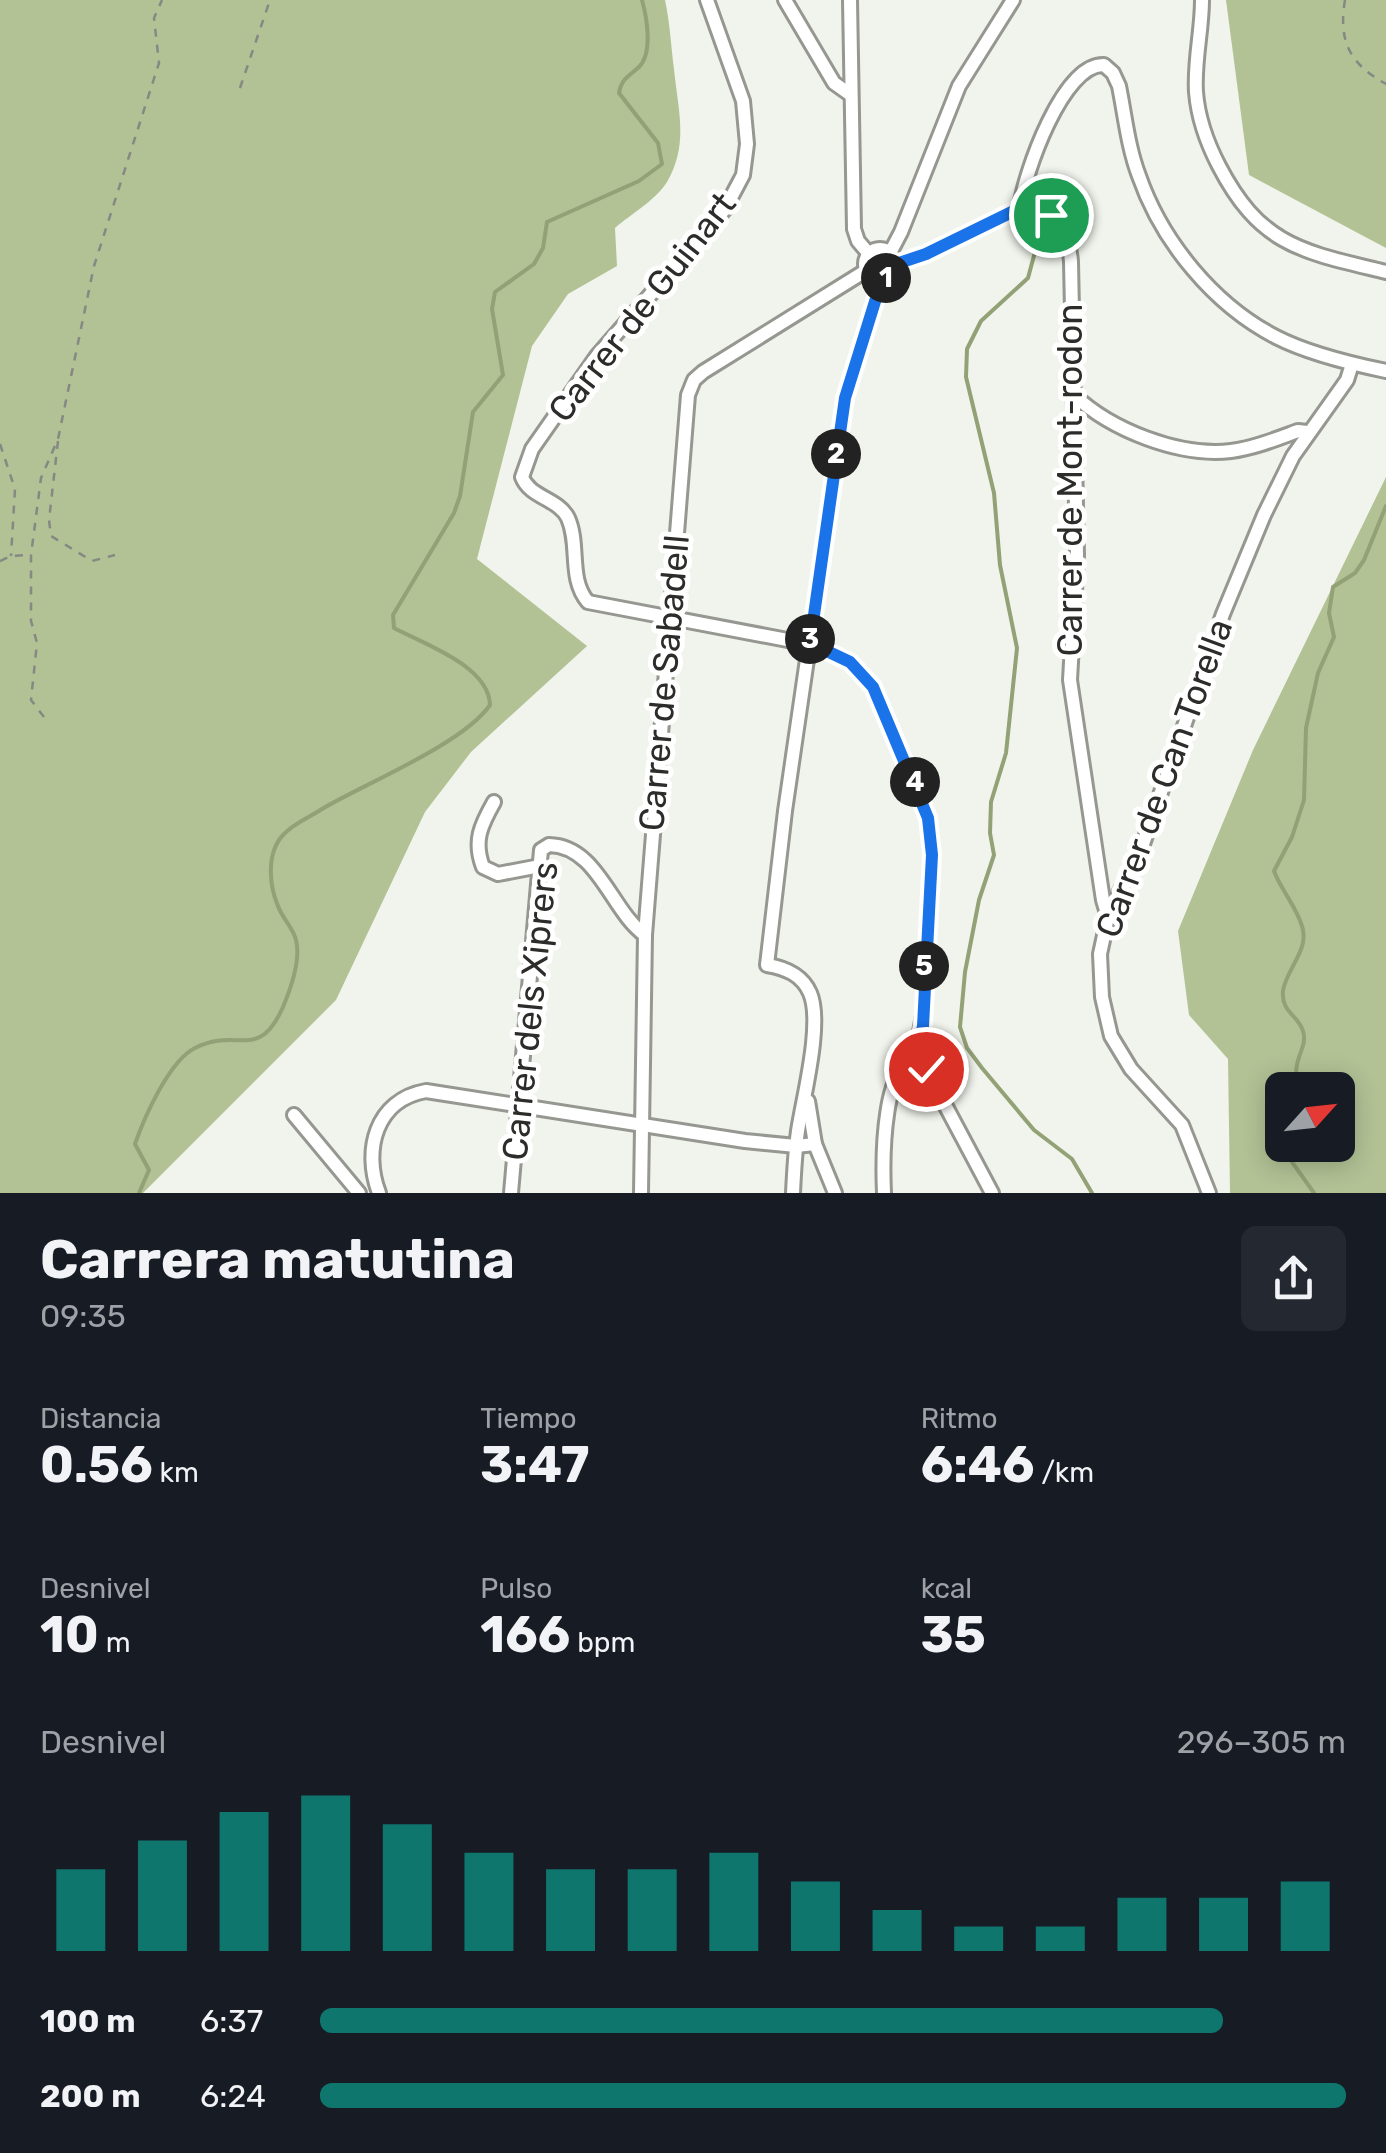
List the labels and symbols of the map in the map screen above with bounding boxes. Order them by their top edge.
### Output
pin [1009,173,1094,258]
street label: Carrer de Guinart [539,184,745,430]
pin: 1 [861,253,911,303]
street label: Carrer de Mont-rodon [1049,304,1091,656]
pin: 2 [811,429,861,479]
street label: Carrer de Sabadell [630,533,698,833]
street label: Carrer de Can Torella [1087,613,1241,943]
pin: 3 [785,614,835,664]
pin: 4 [890,757,940,807]
street label: Carrer dels Xiprers [493,860,567,1162]
pin: 5 [899,941,949,991]
pin [884,1027,969,1112]
north arrow [1265,1072,1355,1162]

